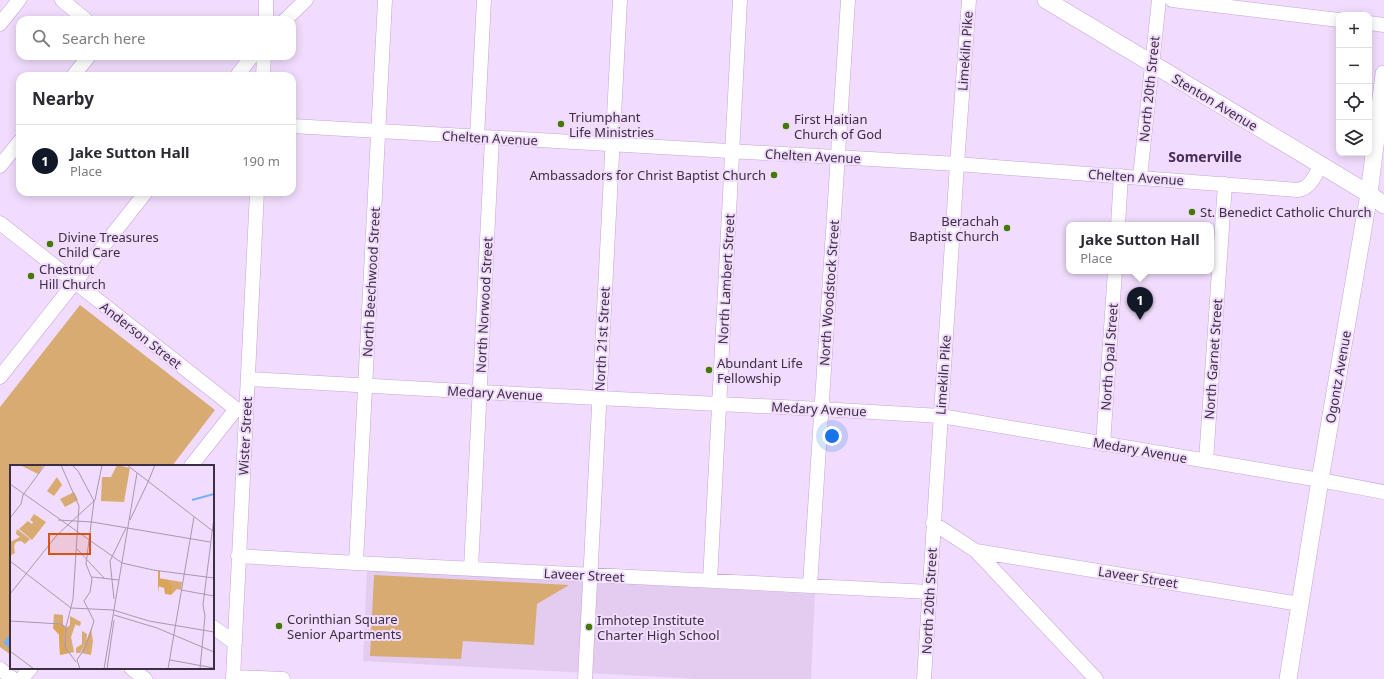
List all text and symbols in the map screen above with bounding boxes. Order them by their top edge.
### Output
street label: Limekiln Pike [953,10,977,92]
map controls [1336,12,1372,156]
button: + [1336,12,1372,48]
search box [16,16,296,60]
icon: search [30,27,52,49]
text: Search here [62,28,145,48]
street label: North 20th Street [1134,35,1164,143]
button: − [1336,48,1372,84]
street label: Stenton Avenue [1169,69,1261,135]
button: locate [1336,84,1372,120]
text: Nearby [32,87,94,110]
place label: Triumphant Life Ministries [569,108,654,141]
place label: First Haitian Church of God [794,110,882,143]
marker: Triumphant Life Ministries [556,119,566,129]
button: layers [1336,120,1372,156]
marker: First Haitian Church of God [781,121,791,131]
street label: Chelten Avenue [442,126,538,150]
text: Jake Sutton Hall [70,142,190,162]
street label: Chelten Avenue [765,144,861,168]
district label: Somerville [1168,147,1242,166]
text: 1 [41,152,49,170]
text: 190 m [242,152,280,170]
text: Place [70,162,102,180]
street label: Chelten Avenue [1087,165,1185,189]
place label: Ambassadors for Christ Baptist Church [530,166,766,184]
marker: Ambassadors for Christ Baptist Church [769,170,779,180]
place label: St. Benedict Catholic Church [1200,203,1372,221]
street label: North Beechwood Street [358,206,384,357]
marker: St. Benedict Catholic Church [1187,207,1197,217]
place label: Berachah Baptist Church [909,212,999,245]
street label: North Lambert Street [714,213,738,345]
street label: North Woodstock Street [815,219,843,367]
popup [1066,222,1214,274]
marker: Berachah Baptist Church [1002,223,1012,233]
place label: Divine Treasures Child Care [58,228,159,261]
text: Jake Sutton Hall [1080,229,1200,249]
street label: North Norwood Street [471,236,497,373]
marker: Divine Treasures Child Care [45,239,55,249]
text: Place [1080,249,1112,267]
place label: Chestnut Hill Church [39,260,106,293]
marker: Chestnut Hill Church [26,271,36,281]
street label: North 21st Street [590,286,614,392]
pin: 1 [1127,287,1153,320]
street label: Anderson Street [97,297,186,373]
street label: North Garnet Street [1200,298,1226,420]
street label: North Opal Street [1096,302,1122,411]
street label: Ogontz Avenue [1321,329,1355,425]
street label: Limekiln Pike [931,334,955,416]
place label: Abundant Life Fellowship [717,354,803,387]
marker: Abundant Life Fellowship [704,365,714,375]
street label: Medary Avenue [447,382,543,404]
street label: Wister Street [234,396,256,476]
street label: Medary Avenue [771,398,867,420]
your location [822,426,842,446]
street label: Medary Avenue [1091,433,1189,467]
inset map [10,465,214,669]
street label: North 20th Street [917,547,941,655]
street label: Laveer Street [1097,562,1179,592]
street label: Laveer Street [543,564,625,586]
place label: Corinthian Square Senior Apartments [287,610,402,643]
place label: Imhotep Institute Charter High School [597,611,720,644]
marker: Corinthian Square Senior Apartments [274,621,284,631]
marker: Imhotep Institute Charter High School [584,622,594,632]

